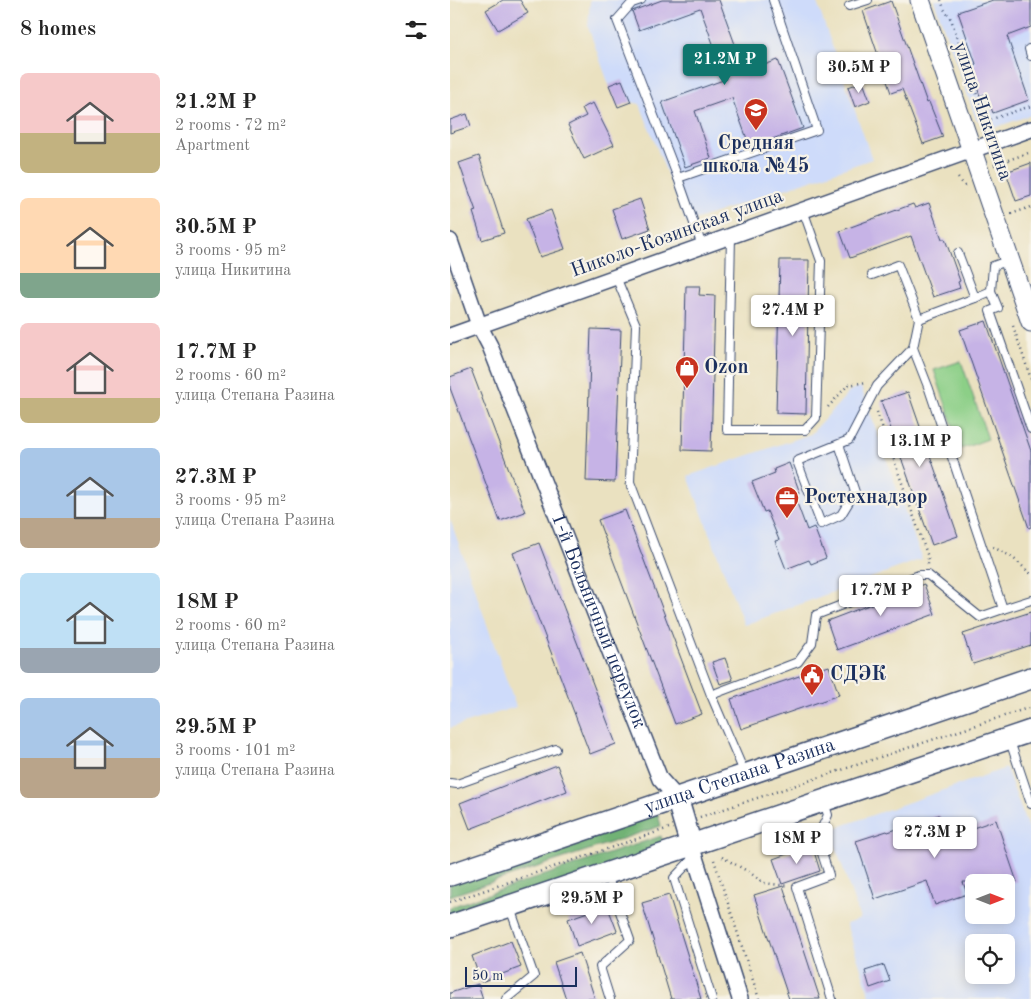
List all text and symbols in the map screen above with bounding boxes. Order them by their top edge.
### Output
icon: filters [402,16,430,44]
text: 8 homes [20,19,96,40]
street label: улица Никитина [949,39,1015,183]
pin: 21.2M ₽ [679,44,771,86]
text: 21.2M ₽ [694,52,756,68]
pin: 30.5M ₽ [813,52,905,94]
text: 30.5M ₽ [828,60,890,76]
text: 21.2M ₽ [175,92,257,113]
icon: home [60,93,120,153]
school or university icon: Средняя школа №45 [743,97,769,131]
text: 2 rooms · 72 m² [175,118,286,134]
place label: Средняя школа №45 [703,134,809,177]
text: Apartment [175,138,250,154]
street label: Николо-Козинская улица [568,186,786,282]
text: 30.5M ₽ [175,217,257,238]
icon: home [60,218,120,278]
text: 3 rooms · 95 m² [175,243,286,259]
text: улица Никитина [175,263,291,279]
pin: 27.4M ₽ [747,294,839,337]
text: 27.4M ₽ [762,303,824,319]
text: 17.7M ₽ [175,342,257,363]
icon: home [60,343,120,403]
shop icon: Ozon [674,355,700,389]
place label: Ozon [704,358,749,378]
text: 2 rooms · 60 m² [175,368,286,384]
text: улица Степана Разина [175,388,335,404]
pin: 13.1M ₽ [874,426,966,468]
text: 13.1M ₽ [889,434,951,450]
text: 27.3M ₽ [175,467,257,488]
icon: home [60,468,120,528]
office icon: Ростехнадзор [774,485,800,519]
place label: Ростехнадзор [804,488,928,508]
text: 3 rooms · 95 m² [175,493,286,509]
street label: 1-й Больничный переулок [547,511,649,731]
text: улица Степана Разина [175,513,335,529]
pin: 17.7M ₽ [835,574,927,617]
text: 17.7M ₽ [850,583,912,599]
text: 18M ₽ [175,592,239,613]
icon: home [60,593,120,653]
text: 2 rooms · 60 m² [175,618,286,634]
text: улица Степана Разина [175,638,335,654]
public building icon: СДЭК [799,662,825,696]
place label: СДЭК [830,665,886,685]
text: 29.5M ₽ [175,717,257,738]
icon: home [60,718,120,778]
street label: улица Степана Разина [642,735,838,818]
text: 3 rooms · 101 m² [175,743,295,759]
text: улица Степана Разина [175,763,335,779]
pin: 27.3M ₽ [889,816,981,859]
pin: 18M ₽ [762,822,832,865]
text: 27.3M ₽ [904,825,966,841]
text: 18M ₽ [773,831,821,847]
north arrow [965,874,1015,924]
map controls [965,874,1015,984]
pin: 29.5M ₽ [546,882,638,925]
text: 29.5M ₽ [561,891,623,907]
button: locate [965,934,1015,984]
scale bar [465,964,578,987]
text: 50 m [472,969,503,983]

